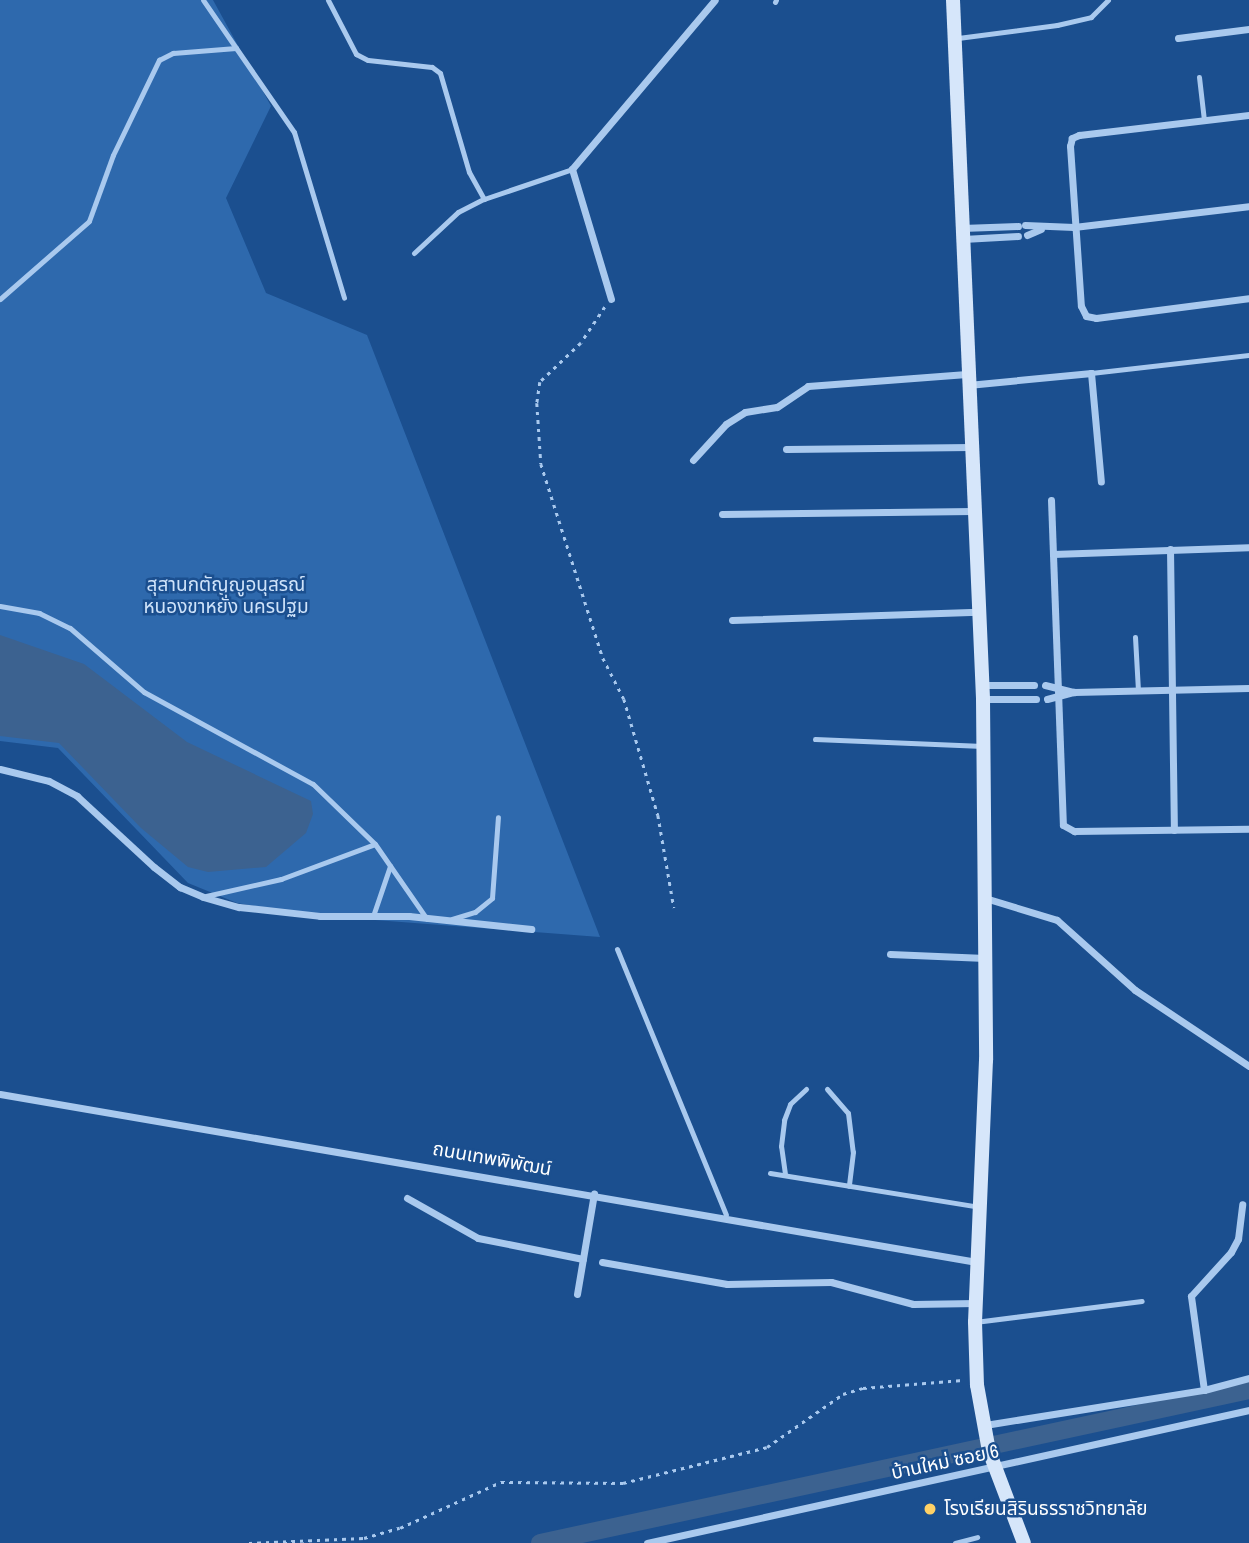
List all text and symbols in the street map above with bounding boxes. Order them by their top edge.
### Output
park label: สุสานกตัญญูอนุสรณ์ หนองขาหยั่ง นครปฐม [143,574,309,618]
street label: ถนนเทพพิพัฒน์ [431,1137,553,1181]
street label: บ้านใหม่ ซอย 6 [889,1439,1001,1485]
place label: โรงเรียนสิรินธรราชวิทยาลัย [944,1498,1148,1520]
marker: โรงเรียนสิรินธรราชวิทยาลัย [922,1501,938,1517]

